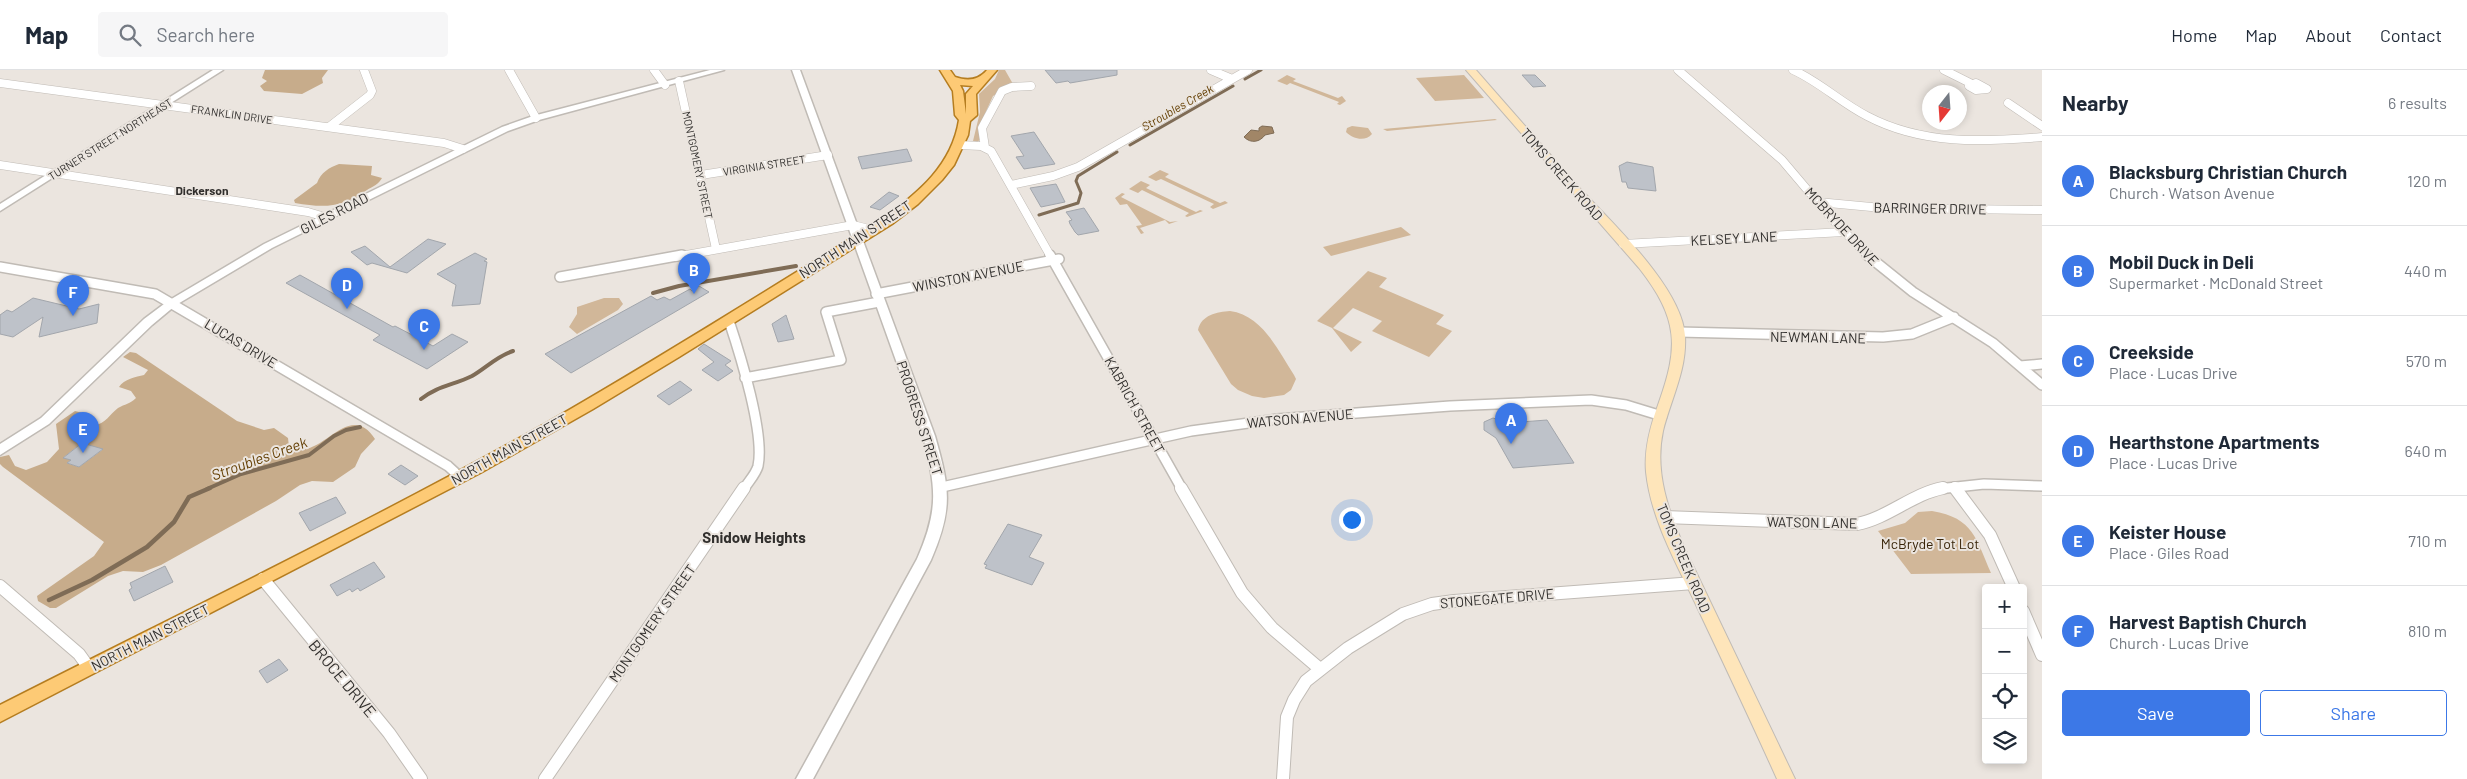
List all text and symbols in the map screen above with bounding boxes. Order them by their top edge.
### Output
search box [98,12,448,57]
text: Map [25,20,68,49]
icon: search [116,21,144,49]
text: Search here [156,23,255,46]
text: Home [2171,24,2217,46]
text: Map [2245,24,2277,46]
text: About [2305,24,2352,46]
text: Contact [2380,24,2442,46]
water label: Stroubles Creek [1139,81,1215,133]
north arrow [1922,85,1967,130]
text: Nearby [2062,90,2128,115]
text: 6 results [2388,93,2447,112]
street label: TURNER STREET NORTHEAST [46,95,174,183]
street label: FRANKLIN DRIVE [190,102,274,126]
street label: MONTGOMERY STREET [680,110,716,220]
street label: TOMS CREEK ROAD [1517,124,1607,224]
street label: VIRGINIA STREET [722,152,806,178]
text: Blacksburg Christian Church [2109,160,2347,183]
text: A [2073,171,2083,190]
text: 120 m [2407,171,2447,190]
district label: Dickerson [175,183,229,197]
street label: MCBRYDE DRIVE [1801,183,1883,269]
text: Church · Watson Avenue [2109,183,2275,202]
street label: GILES ROAD [297,189,371,237]
street label: NORTH MAIN STREET [796,196,914,282]
street label: BARRINGER DRIVE [1873,199,1987,217]
street label: KELSEY LANE [1690,227,1778,249]
text: Mobil Duck in Deli [2109,250,2254,273]
pin: B [678,253,710,294]
street label: WINSTON AVENUE [911,257,1025,295]
text: B [2073,261,2083,280]
text: 440 m [2404,261,2447,280]
pin: D [331,268,363,309]
text: Supermarket · McDonald Street [2109,273,2323,292]
pin: F [57,275,89,316]
pin: C [408,309,440,350]
street label: LUCAS DRIVE [202,315,280,371]
street label: NEWMAN LANE [1770,328,1866,346]
text: Creekside [2109,340,2194,363]
text: C [2073,351,2083,370]
text: 570 m [2406,351,2447,370]
street label: KABRICH STREET [1101,354,1169,456]
street label: PROGRESS STREET [893,358,947,478]
text: Place · Lucas Drive [2109,363,2238,382]
pin: A [1495,403,1527,444]
street label: WATSON AVENUE [1246,405,1354,431]
street label: NORTH MAIN STREET [448,410,570,488]
pin: E [67,412,99,453]
text: Hearthstone Apartments [2109,430,2319,453]
water label: Stroubles Creek [209,432,310,484]
text: D [2073,441,2083,460]
text: 640 m [2404,441,2447,460]
text: Place · Lucas Drive [2109,453,2238,472]
street label: TOMS CREEK ROAD [1653,501,1715,615]
your location [1339,507,1365,533]
street label: WATSON LANE [1767,513,1857,531]
text: Keister House [2109,520,2226,543]
district label: Snidow Heights [702,528,806,546]
text: E [2073,531,2083,550]
text: 710 m [2408,531,2447,550]
park label: McBryde Tot Lot [1881,535,1979,552]
text: Place · Giles Road [2109,543,2229,562]
street label: MONTGOMERY STREET [605,561,699,685]
map controls [1982,584,2027,764]
button: + [1982,584,2027,629]
street label: STONEGATE DRIVE [1439,585,1555,611]
street label: NORTH MAIN STREET [88,600,212,674]
text: Harvest Baptish Church [2109,610,2307,633]
text: F [2074,621,2082,640]
text: 810 m [2408,621,2447,640]
button: − [1982,629,2027,674]
text: Church · Lucas Drive [2109,633,2249,652]
street label: BROCE DRIVE [305,635,381,721]
button: locate [1982,674,2027,719]
button: Save [2062,690,2250,736]
button: Share [2260,690,2447,736]
button: layers [1982,719,2027,764]

